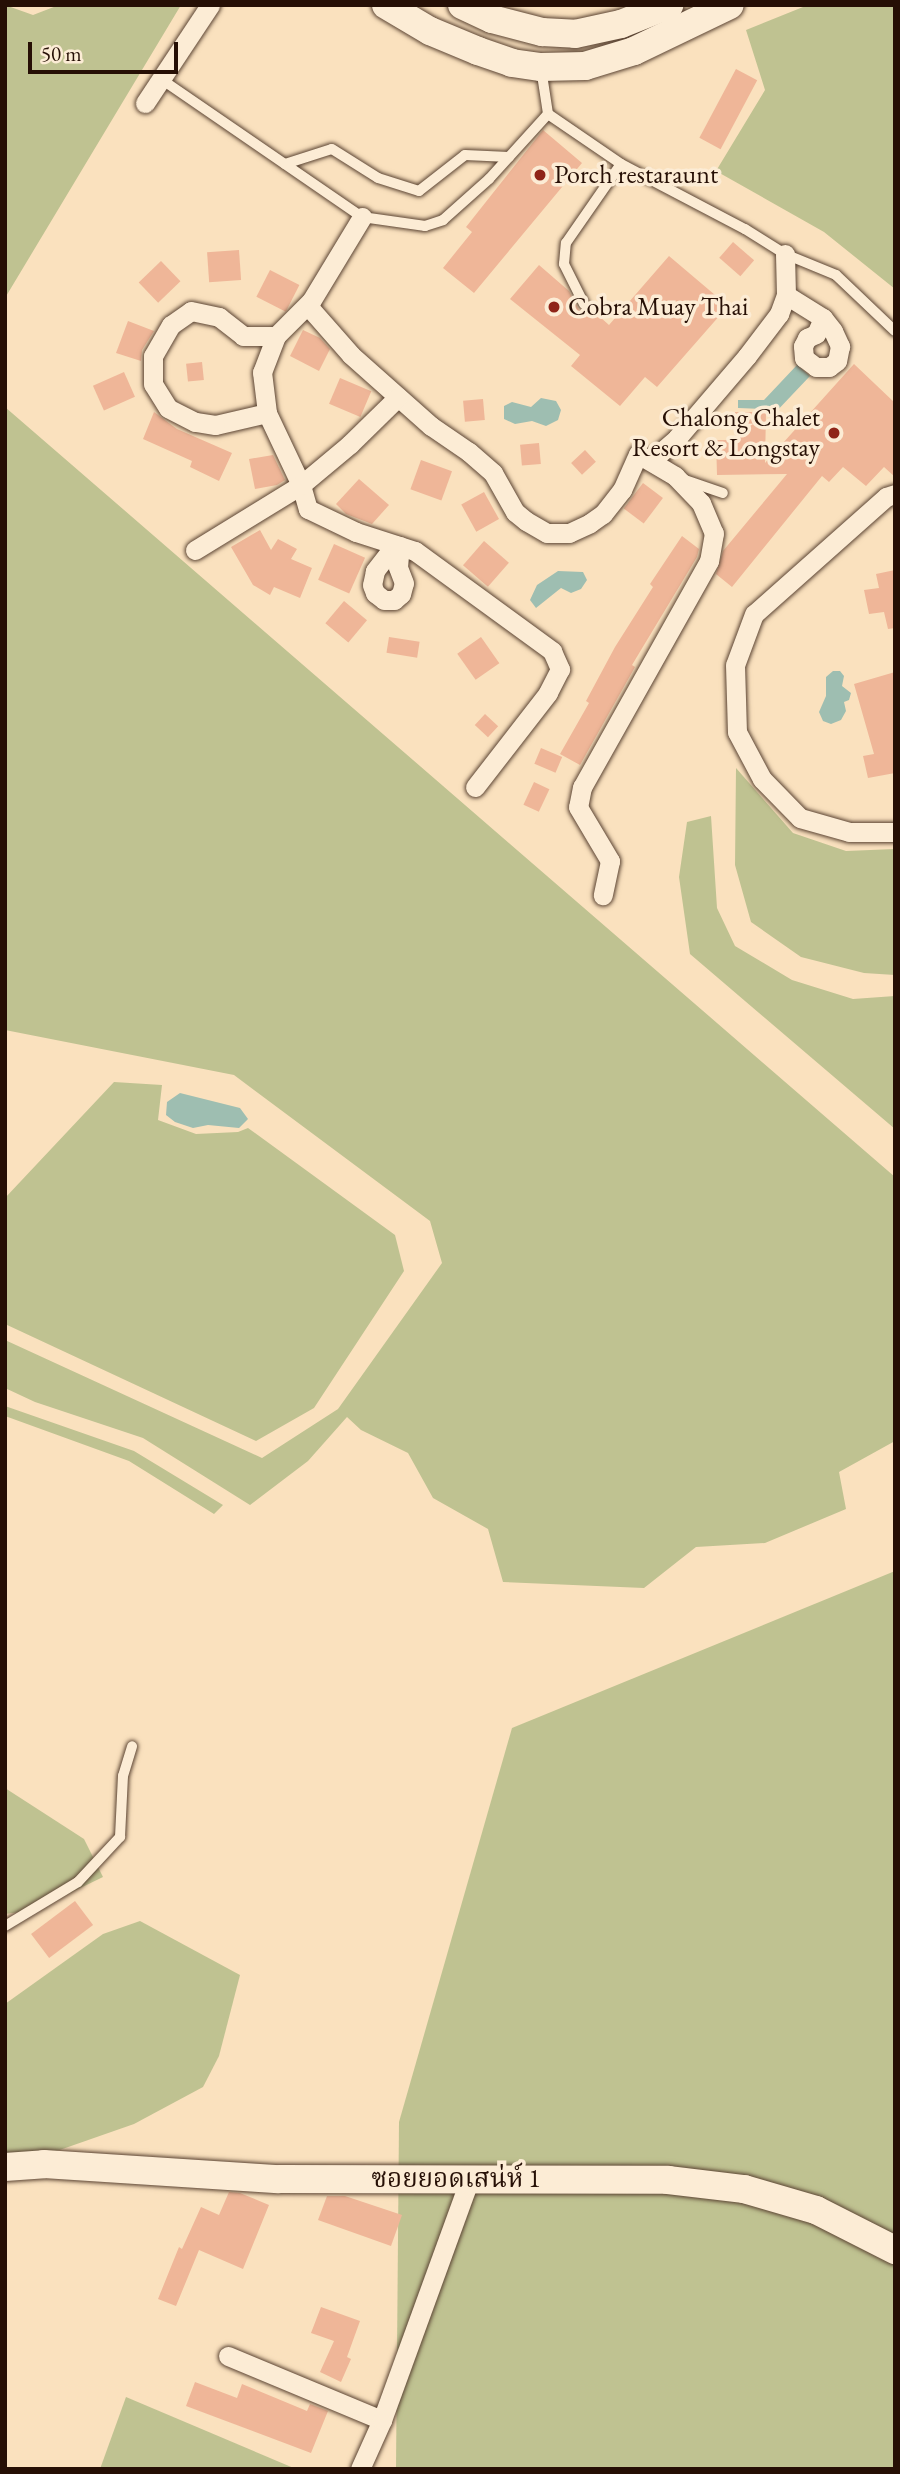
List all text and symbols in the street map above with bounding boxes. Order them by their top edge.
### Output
scale bar [32,28,182,72]
text: 50 m [41,40,82,67]
place label: Porch restaraunt [554,159,718,191]
marker: Porch restaraunt [532,167,548,183]
place label: Cobra Muay Thai [568,291,748,323]
marker: Cobra Muay Thai [546,299,562,315]
place label: Chalong Chalet Resort & Longstay [632,402,820,464]
marker: Chalong Chalet Resort & Longstay [826,425,842,441]
street label: ซอยยอดเสน่ห์ 1 [371,2163,541,2195]

